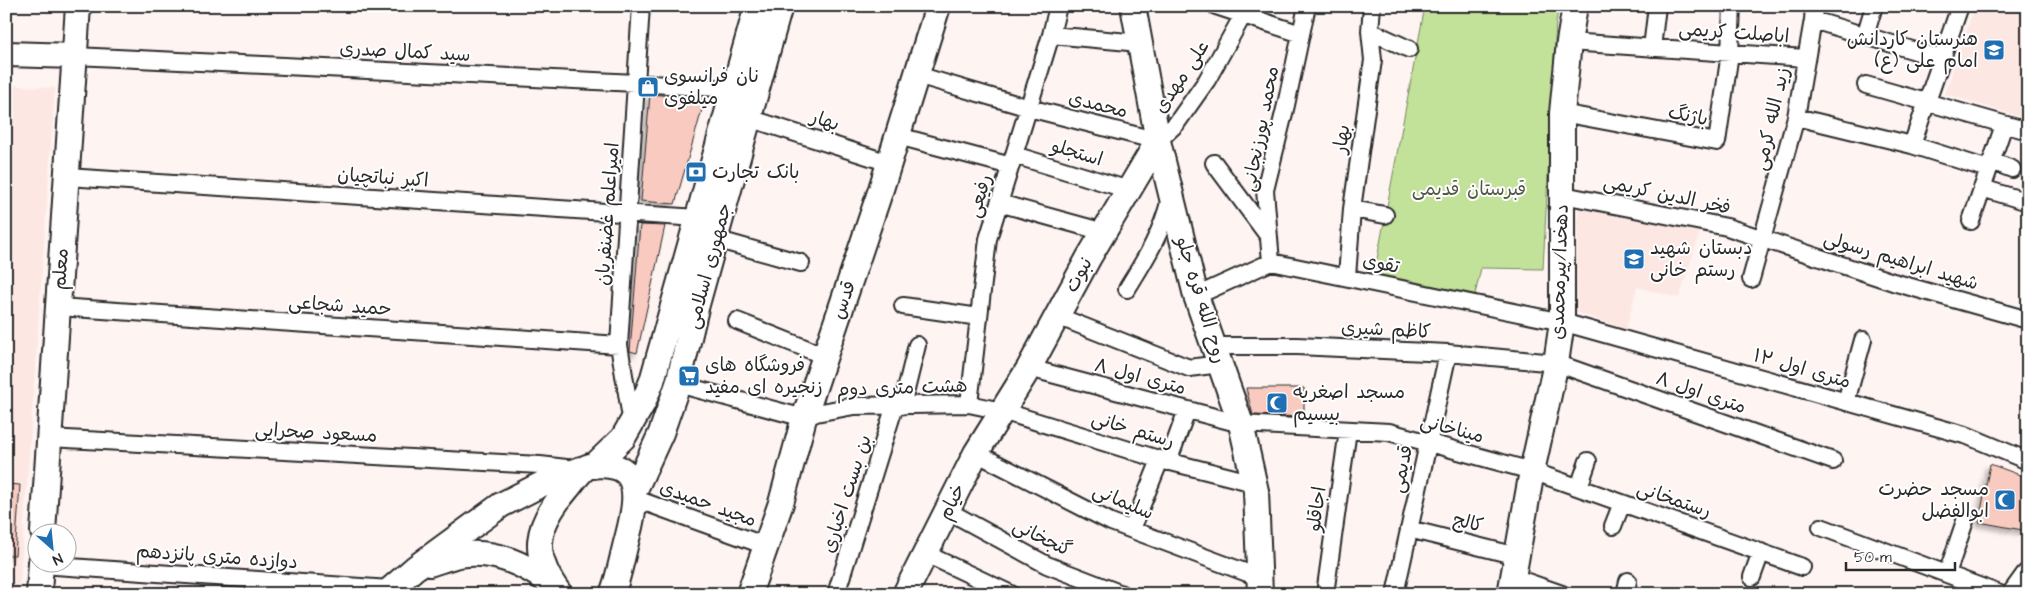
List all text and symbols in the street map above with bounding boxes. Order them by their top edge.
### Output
street label: اباصلت کریمی [1678,16,1790,50]
place label: هنرستان کاردانش امام علی (ع) [1847,26,1978,75]
street label: سید کمال صدری [339,35,471,69]
street label: علی مهدی [1148,35,1216,119]
school or university icon: هنرستان کاردانش امام علی (ع) [1982,38,2006,62]
place label: نان فرانسوی میلفوی [664,63,759,112]
street label: محمد پورزنجانی [1236,64,1286,194]
street label: زید الله کرمی [1747,65,1797,173]
shop icon: نان فرانسوی میلفوی [636,75,660,99]
street label: محمدی [1066,85,1130,125]
street label: باژنگ [1666,99,1710,133]
street label: بهار [805,103,843,138]
street label: بهار [1326,123,1357,157]
street label: استجلو [1047,132,1106,174]
street label: امیراعلم غضنفریان [590,141,626,287]
place label: بانک تجارت [712,159,800,186]
bank icon: بانک تجارت [684,160,708,184]
street label: اکبر نباتچیان [336,161,430,195]
street label: فخر الدین کریمی [1601,168,1733,222]
street label: رفیعی [961,171,999,221]
park label: قبرستان قدیمى [1412,176,1526,203]
street label: جمهوری اسلامی [679,200,739,332]
street label: دهخدا/پیرمحمدی [1544,204,1576,340]
street label: شهید ابراهیم رسولی [1820,225,1982,297]
street label: روح الله قره جلو [1169,232,1233,367]
place label: دبستان شهید رستم خانی [1650,235,1752,284]
street label: معلم [46,247,76,291]
street label: تقوی [1360,247,1402,281]
school or university icon: دبستان شهید رستم خانی [1622,247,1646,271]
street label: نبوت [1058,252,1100,298]
street label: قدس [825,277,863,323]
street label: حمید شجاعی [287,289,393,323]
street label: کاظم شیری [1340,314,1432,346]
street label: ۱۲ متری اول [1750,342,1854,396]
place label: فروشگاه های زنجیره ای مفید [705,352,823,401]
street label: ۸ متری اول [1091,352,1189,402]
supermarket icon: فروشگاه های زنجیره ای مفید [677,364,701,388]
street label: ۸ متری اول [1652,365,1750,421]
street label: هشت متری دوم [836,372,968,404]
place label: مسجد اصغریه بیسیم [1293,379,1405,428]
mosque icon: مسجد اصغریه بیسیم [1265,391,1289,415]
street label: رستم خانی [1088,405,1178,455]
street label: میناخانی [1417,408,1487,450]
street label: مسعود صحرایی [254,416,378,450]
street label: بن بست اخباری [815,431,879,557]
street label: قدیمی [1384,443,1420,495]
street label: مجید حمیدی [656,474,760,534]
street label: رستمخانی [1633,475,1715,525]
place label: مسجد حضرت ابوالفضل [1878,476,1989,525]
street label: سلیمانی [1088,477,1158,527]
street label: خیام [932,479,972,525]
street label: اجاقلو [1300,485,1334,534]
mosque icon: مسجد حضرت ابوالفضل [1993,488,2017,512]
street label: کالج [1450,506,1486,540]
street label: گنجخانی [1008,512,1076,564]
north arrow [28,522,78,572]
street label: دوازده متری پانزدهم [135,538,299,576]
scale bar [1846,540,1955,572]
text: 50 m [1854,547,1892,568]
text: N [49,548,66,570]

